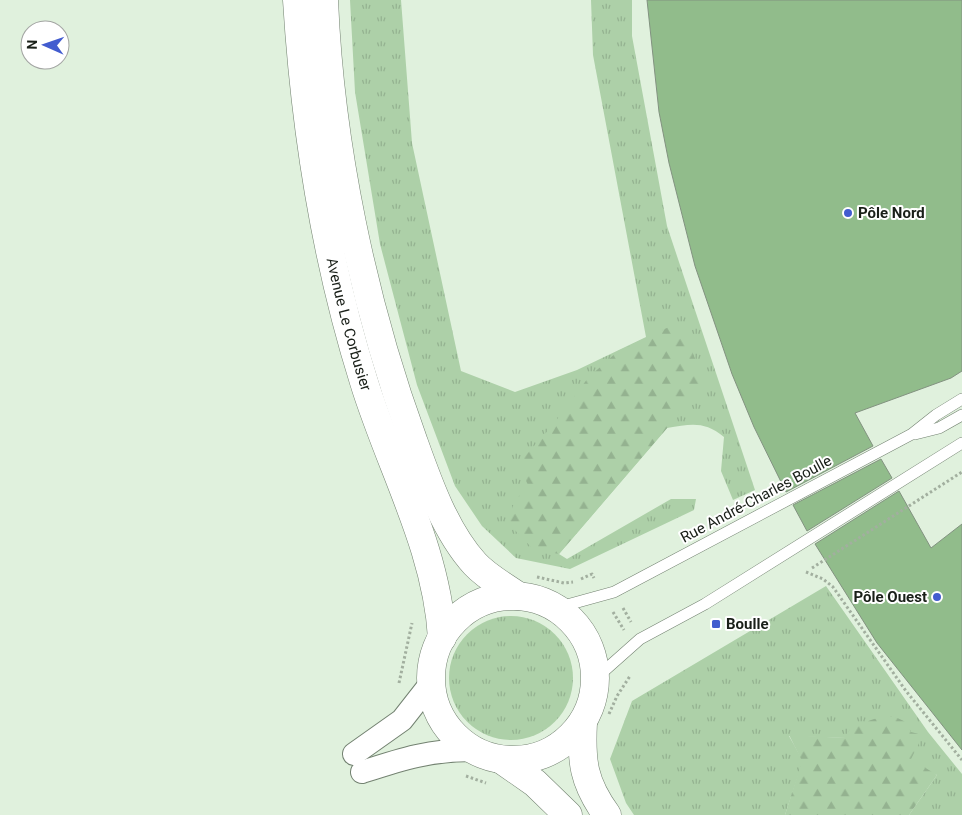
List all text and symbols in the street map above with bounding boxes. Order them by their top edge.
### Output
north arrow [20,20,70,70]
text: N [24,39,40,50]
place label: Pôle Nord [858,204,925,222]
marker: Pôle Nord [842,207,854,219]
street label: Avenue Le Corbusier [323,256,375,393]
street label: Rue André-Charles Boulle [677,451,835,547]
place label: Pôle Ouest [854,588,927,606]
marker: Pôle Ouest [931,591,943,603]
place label: Boulle [726,615,768,633]
marker: Boulle [710,618,722,630]

